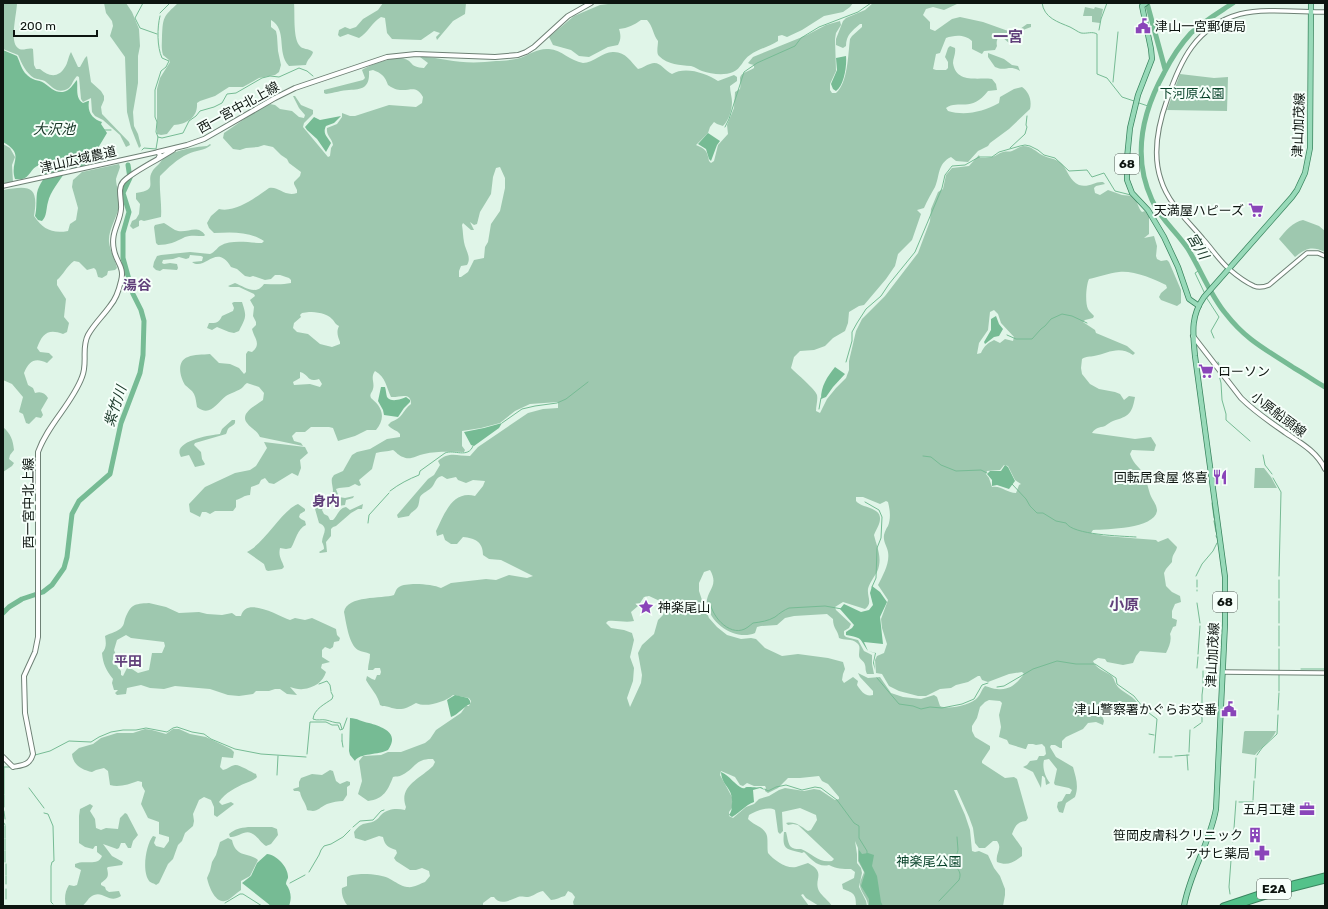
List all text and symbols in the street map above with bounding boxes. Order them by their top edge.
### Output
scale bar [14,12,97,38]
public building icon: 津山一宮郵便局 [1134,17,1152,35]
text: 200 m [20,19,56,33]
place label: 津山一宮郵便局 [1155,19,1246,34]
district label: 一宮 [993,28,1023,46]
street label: 西一宮中北上線 [195,79,282,136]
park label: 下河原公園 [1159,86,1225,101]
street label: 津山加茂線 [1290,92,1307,158]
water label: 大沢池 [33,121,77,138]
street label: 津山広域農道 [38,143,118,176]
road number: 68 [1115,154,1139,174]
supermarket icon: 天満屋ハピーズ [1247,201,1265,219]
place label: 天満屋ハピーズ [1154,203,1244,218]
water label: 宮川 [1183,230,1213,264]
district label: 湯谷 [123,277,152,294]
supermarket icon: ローソン [1197,362,1215,380]
place label: ローソン [1218,364,1270,379]
water label: 紫竹川 [101,382,131,429]
street label: 小原船頭線 [1248,389,1309,440]
street label: 西一宮中北上線 [21,457,36,549]
restaurant icon: 回転居食屋 悠喜 [1211,468,1229,486]
place label: 回転居食屋 悠喜 [1114,470,1208,485]
district label: 身内 [312,493,340,510]
road number: 68 [1213,592,1237,612]
district label: 小原 [1109,596,1139,614]
place icon: 神楽尾山 [637,598,655,616]
place label: 神楽尾山 [658,600,710,615]
street label: 津山加茂線 [1203,622,1222,688]
district label: 平田 [114,653,142,670]
public building icon: 津山警察署かぐらお交番 [1220,700,1238,718]
place label: 津山警察署かぐらお交番 [1074,702,1217,717]
office icon: 五月工建 [1298,800,1316,818]
place label: 五月工建 [1243,802,1295,817]
building icon: 笹岡皮膚科クリニック [1246,826,1264,844]
place label: 笹岡皮膚科クリニック [1113,828,1243,843]
pharmacy icon: アサヒ薬局 [1253,844,1271,862]
place label: アサヒ薬局 [1185,846,1250,861]
park label: 神楽尾公園 [896,854,962,869]
road number: E2A [1257,879,1291,899]

